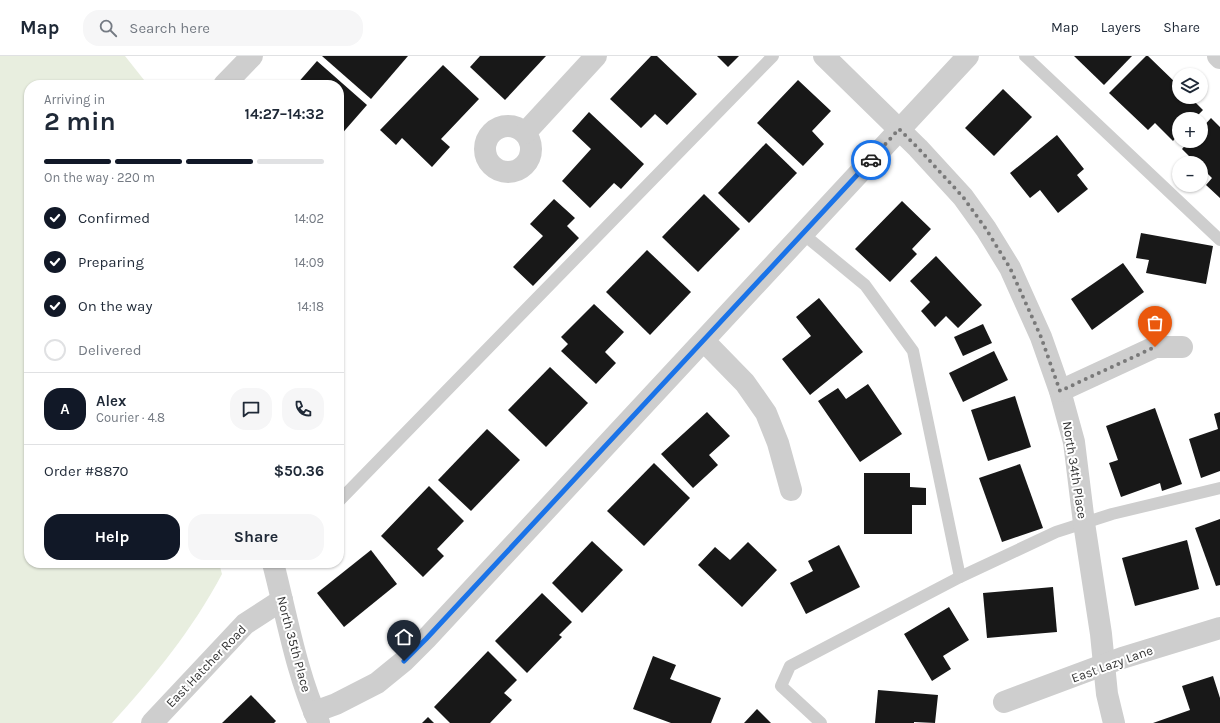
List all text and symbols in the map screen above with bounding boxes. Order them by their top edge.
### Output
search box [83,10,363,46]
text: Map [20,17,59,39]
icon: search [97,17,119,39]
text: Search here [129,19,210,37]
text: Map [1051,19,1079,36]
text: Layers [1101,19,1141,36]
text: Share [1163,19,1200,36]
map controls [1172,68,1208,192]
button: layers [1172,68,1208,104]
text: Arriving in [44,92,105,107]
text: 14:27–14:32 [245,105,324,123]
text: 2 min [44,106,116,137]
button: + [1172,112,1208,148]
courier [851,140,891,180]
icon: car [860,149,882,171]
button: − [1172,156,1208,192]
text: On the way · 220 m [44,170,155,185]
icon: check [44,207,66,229]
text: Confirmed [78,209,150,227]
text: 14:02 [294,211,324,226]
icon: check [44,251,66,273]
text: Preparing [78,253,144,271]
text: 14:09 [294,255,324,270]
icon: check [44,295,66,317]
text: On the way [78,297,152,315]
text: 14:18 [297,299,324,314]
pin [1138,306,1172,347]
icon: bag [1144,312,1166,334]
text: Delivered [78,341,142,359]
button: chat [230,388,272,430]
button: phone [282,388,324,430]
text: Alex [96,392,126,410]
text: A [60,400,70,418]
text: Courier · 4.8 [96,410,165,425]
street label: North 34th Place [1060,420,1090,520]
text: Order #8870 [44,462,128,480]
text: $50.36 [274,462,324,480]
button: Help [44,514,180,560]
button: Share [188,514,324,560]
street label: North 35th Place [274,594,314,694]
pin [387,620,421,661]
street label: East Hatcher Road [163,622,249,710]
icon: home [393,626,415,648]
street label: East Lazy Lane [1069,642,1155,686]

